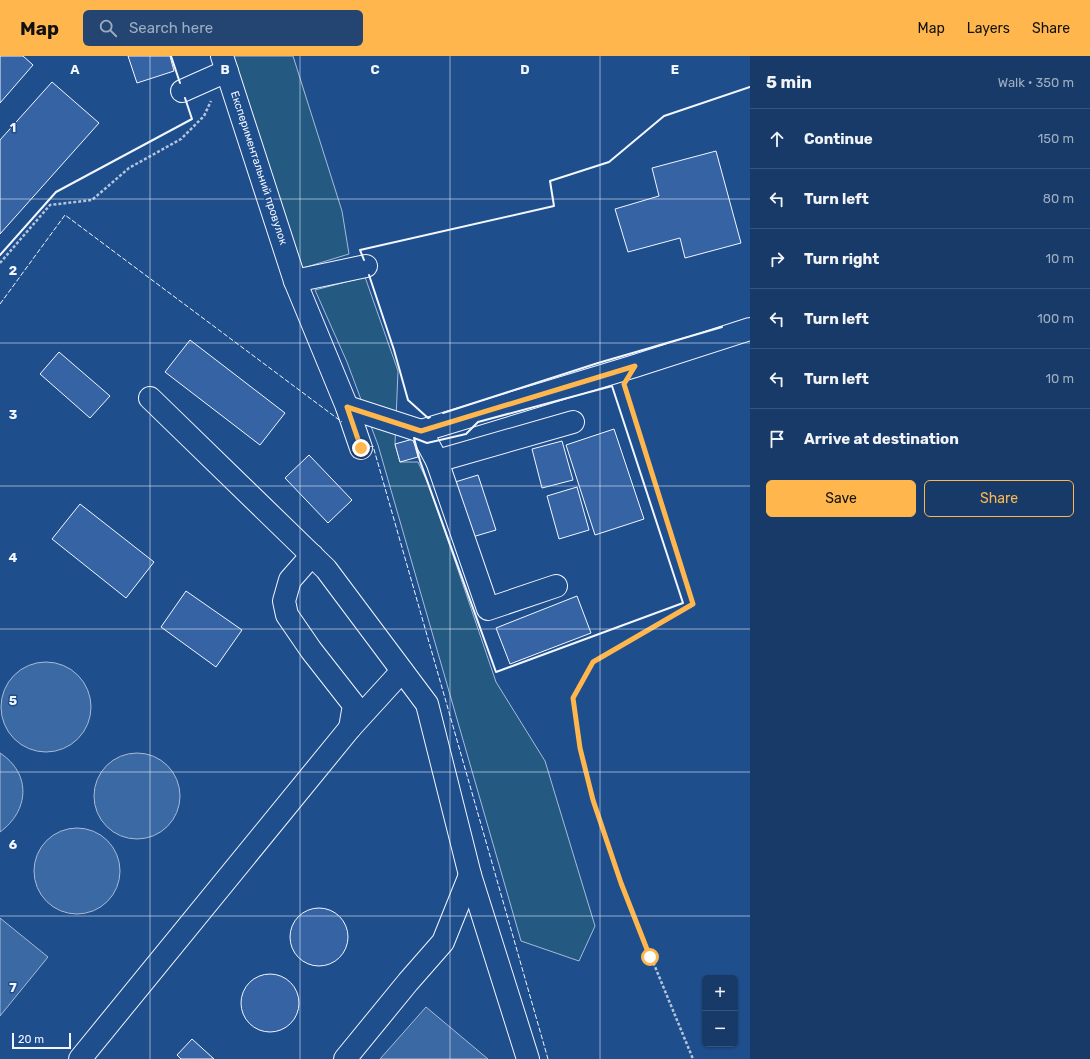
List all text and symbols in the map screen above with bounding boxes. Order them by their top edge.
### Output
search box [83,10,363,46]
text: Map [20,17,59,40]
icon: search [97,17,119,39]
text: Search here [129,19,213,37]
text: Map [918,20,945,37]
text: Layers [967,20,1010,37]
text: Share [1032,20,1070,37]
text: A [70,62,80,77]
text: B [220,62,230,77]
text: C [370,62,380,77]
text: D [520,62,530,77]
text: E [671,62,679,77]
text: 5 min [766,72,812,92]
text: Walk · 350 m [998,75,1074,90]
street label: Експериментальний провулок [228,89,290,247]
text: 1 [10,120,16,135]
icon: ahead [766,128,788,150]
text: Continue [804,130,873,148]
text: 150 m [1038,131,1074,146]
icon: left [766,188,788,210]
text: Turn left [804,190,869,208]
text: 80 m [1043,191,1074,206]
icon: right [766,248,788,270]
text: Turn right [804,250,879,268]
text: 10 m [1045,251,1074,266]
text: 2 [9,263,17,278]
icon: left [766,308,788,330]
text: Turn left [804,310,869,328]
text: 100 m [1037,311,1074,326]
icon: left [766,368,788,390]
text: Turn left [804,370,869,388]
text: 10 m [1045,371,1074,386]
text: 3 [9,407,18,422]
icon: arrive [766,428,788,450]
text: Arrive at destination [804,430,959,448]
route end [352,439,370,457]
button: Save [766,480,916,517]
button: Share [924,480,1074,517]
text: 4 [9,550,18,565]
text: 5 [9,693,17,708]
text: 6 [9,837,18,852]
route start [641,948,659,966]
map controls [702,975,738,1047]
button: + [702,975,738,1011]
text: 7 [9,980,17,995]
button: − [702,1011,738,1047]
scale bar [12,1031,71,1050]
text: 20 m [18,1033,44,1046]

